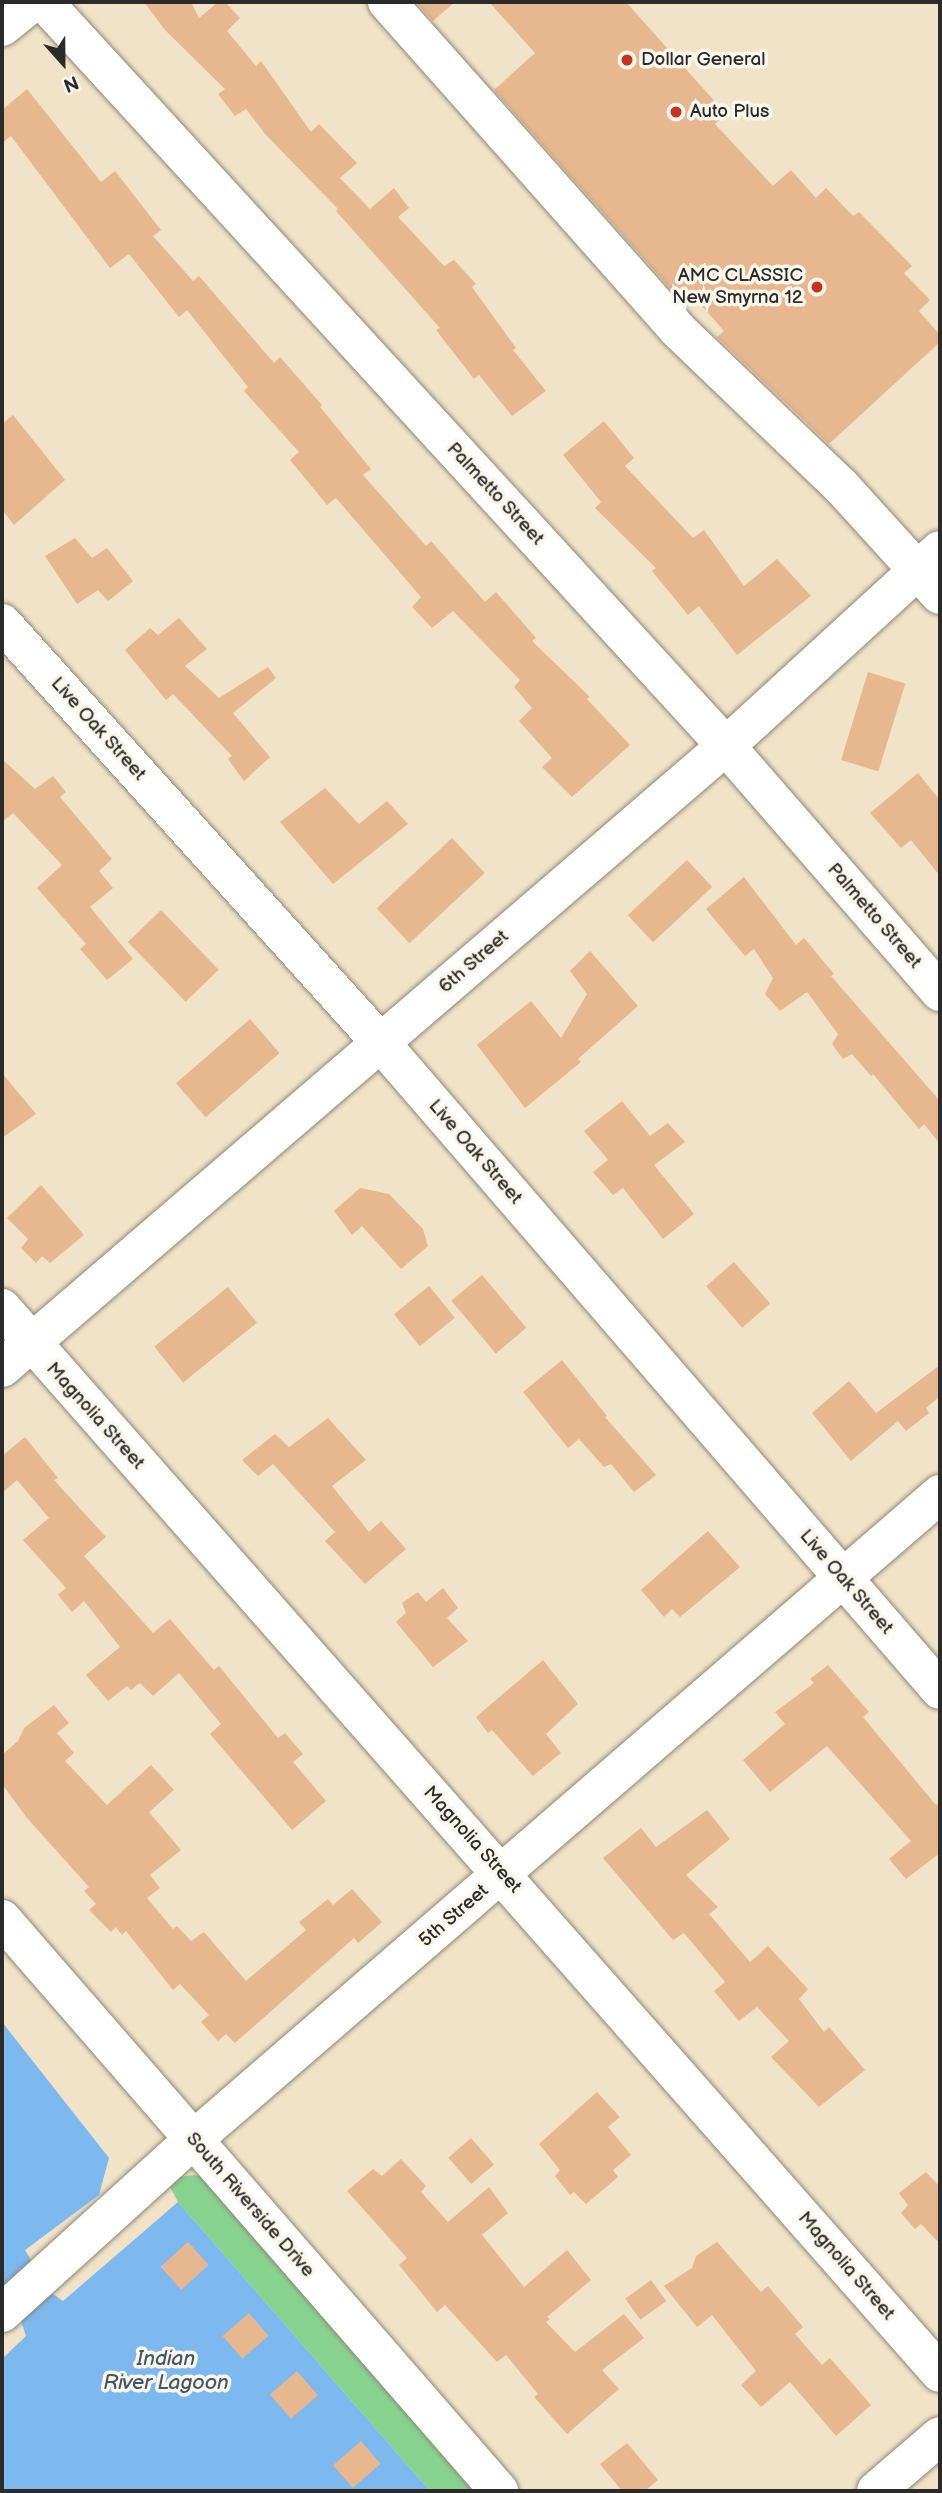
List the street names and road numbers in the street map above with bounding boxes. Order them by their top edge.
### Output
street label: Palmetto Street [442,438,548,550]
street label: Live Oak Street [46,672,150,786]
street label: Palmetto Street [822,859,926,973]
street label: 6th Street [434,925,514,999]
street label: Live Oak Street [423,1095,527,1209]
street label: Magnolia Street [41,1358,149,1474]
street label: Live Oak Street [794,1525,898,1639]
street label: Magnolia Street [418,1782,526,1898]
street label: 5th Street [415,1880,493,1952]
street label: South Riverside Drive [181,2128,319,2282]
street label: Magnolia Street [793,2207,899,2325]

